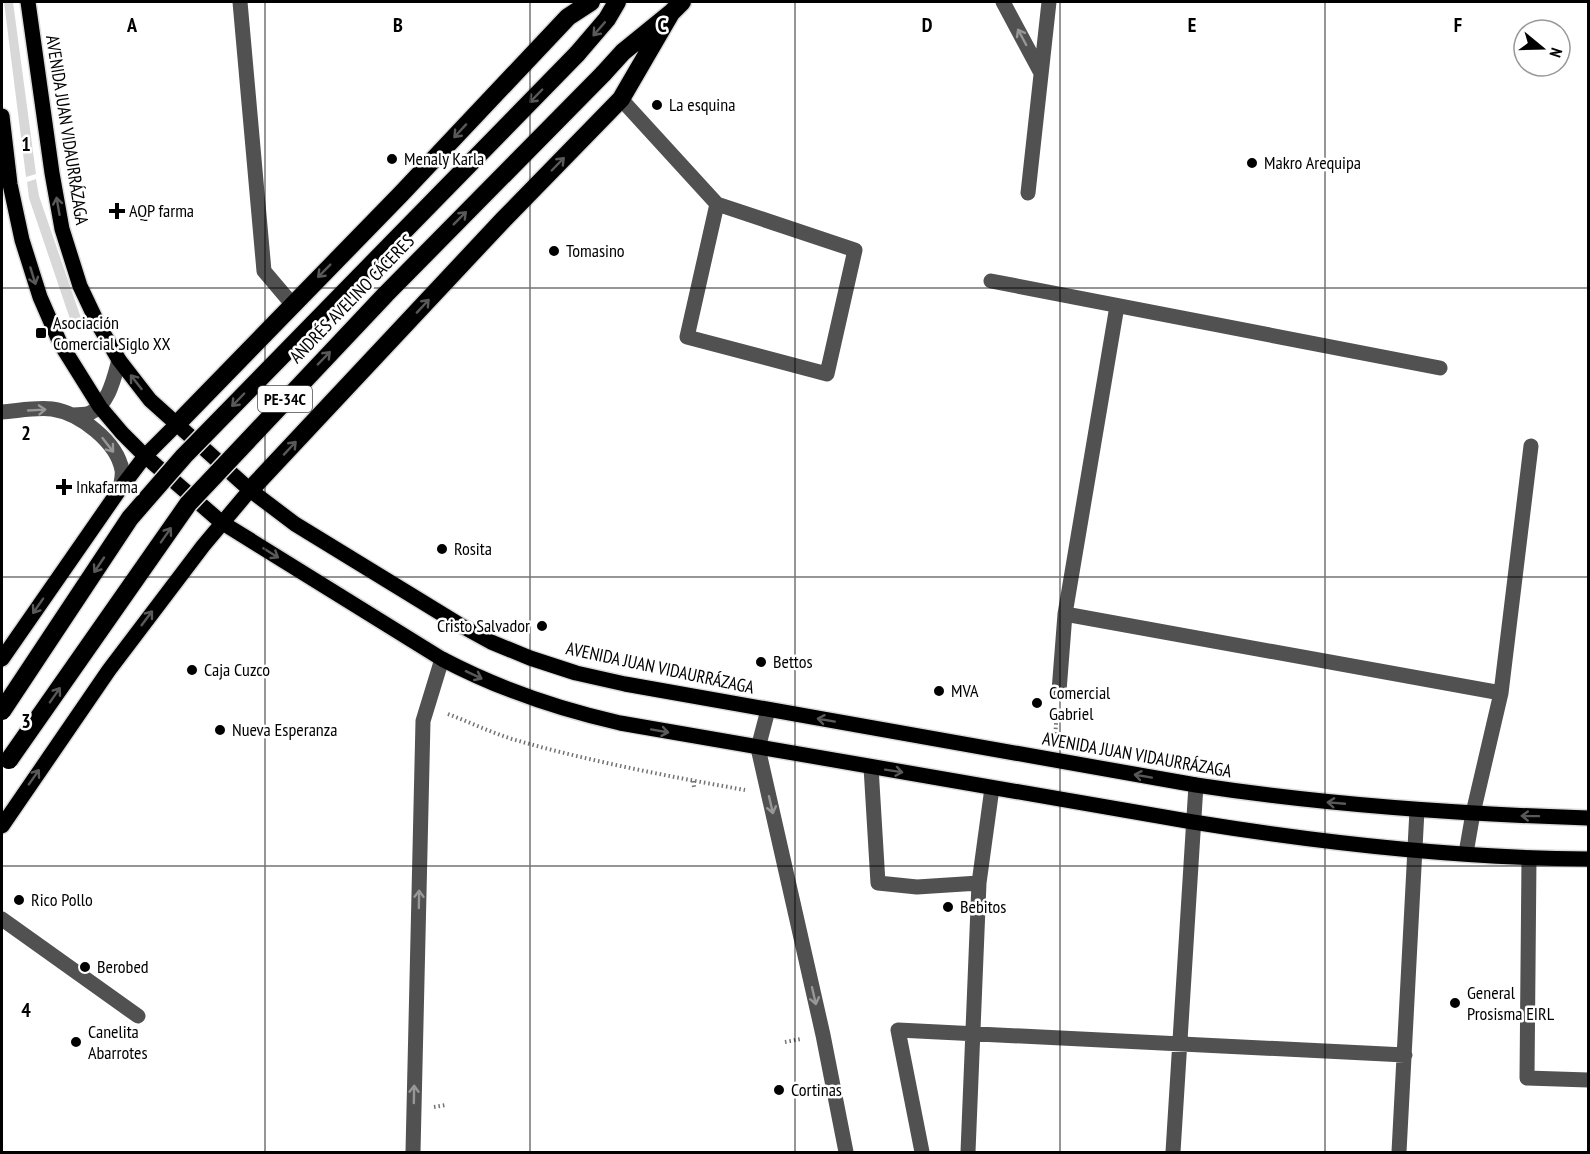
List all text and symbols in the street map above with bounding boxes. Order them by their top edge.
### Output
text: A [126,12,138,38]
text: B [393,12,403,38]
text: C [657,12,667,38]
text: D [922,12,933,38]
text: E [1188,12,1196,38]
text: F [1454,12,1462,38]
north arrow [1512,18,1572,78]
one-way arrow [592,21,606,36]
one-way arrow [1016,29,1027,47]
street label: AVENIDA JUAN VIDAURRÁZAGA [41,33,94,227]
text: N [1545,46,1567,60]
one-way arrow [529,88,544,103]
place label: La esquina [669,93,735,116]
marker: La esquina [650,98,664,112]
one-way arrow [453,123,467,138]
text: 1 [21,131,31,157]
place label: Menaly Karla [404,147,484,170]
place label: Makro Arequipa [1264,151,1361,174]
marker: Menaly Karla [385,152,399,166]
marker: Makro Arequipa [1245,156,1259,170]
one-way arrow [550,157,565,172]
one-way arrow [52,197,63,216]
place label: AQP farma [129,199,194,222]
marker: AQP farma [110,204,124,218]
one-way arrow [452,211,467,226]
street label: ANDRÉS AVELINO CÁCERES [284,229,419,368]
place label: Tomasino [566,239,625,262]
marker: Tomasino [547,244,561,258]
one-way arrow [317,264,332,279]
one-way arrow [28,266,39,285]
one-way arrow [416,298,431,313]
place label: Asociación Comercial Siglo XX [53,311,170,355]
marker: Asociación Comercial Siglo XX [34,326,48,340]
one-way arrow [317,351,331,366]
one-way arrow [130,375,143,391]
road number: PE-34C [258,386,312,412]
one-way arrow [231,392,245,407]
one-way arrow [26,404,46,415]
text: 2 [21,420,31,446]
one-way arrow [101,437,114,453]
one-way arrow [283,440,297,455]
place label: Inkafarma [76,475,138,498]
marker: Inkafarma [57,480,71,494]
one-way arrow [160,527,172,543]
place label: Rosita [454,537,492,560]
marker: Rosita [435,542,449,556]
one-way arrow [262,548,279,560]
one-way arrow [93,556,105,572]
one-way arrow [32,598,44,614]
one-way arrow [141,611,154,627]
place label: Cristo Salvador [437,614,530,637]
marker: Cristo Salvador [535,619,549,633]
street label: AVENIDA JUAN VIDAURRÁZAGA [564,636,757,699]
place label: Bettos [773,650,813,673]
marker: Bettos [754,655,768,669]
place label: Caja Cuzco [204,658,270,681]
marker: Caja Cuzco [185,663,199,677]
one-way arrow [464,670,482,682]
place label: MVA [951,679,979,702]
place label: Comercial Gabriel [1049,681,1111,725]
marker: MVA [932,684,946,698]
one-way arrow [49,687,61,703]
marker: Comercial Gabriel [1030,696,1044,710]
text: 3 [21,708,31,734]
one-way arrow [817,714,837,725]
place label: Nueva Esperanza [232,718,337,741]
marker: Nueva Esperanza [213,723,227,737]
one-way arrow [650,725,670,736]
street label: AVENIDA JUAN VIDAURRÁZAGA [1041,727,1234,783]
one-way arrow [883,766,903,777]
one-way arrow [28,769,40,786]
one-way arrow [1133,770,1153,781]
one-way arrow [765,796,777,815]
one-way arrow [1326,797,1346,808]
one-way arrow [1521,810,1541,822]
place label: Rico Pollo [31,888,93,911]
one-way arrow [413,890,424,910]
marker: Rico Pollo [12,893,26,907]
place label: Bebitos [960,895,1006,918]
marker: Bebitos [941,900,955,914]
place label: Berobed [97,955,149,978]
marker: Berobed [78,960,92,974]
place label: General Prosisma EIRL [1467,981,1555,1025]
one-way arrow [808,986,820,1005]
marker: General Prosisma EIRL [1448,996,1462,1010]
text: 4 [21,997,31,1023]
place label: Canelita Abarrotes [88,1020,148,1064]
marker: Canelita Abarrotes [69,1035,83,1049]
place label: Cortinas [791,1078,842,1101]
marker: Cortinas [772,1083,786,1097]
one-way arrow [408,1085,420,1105]

